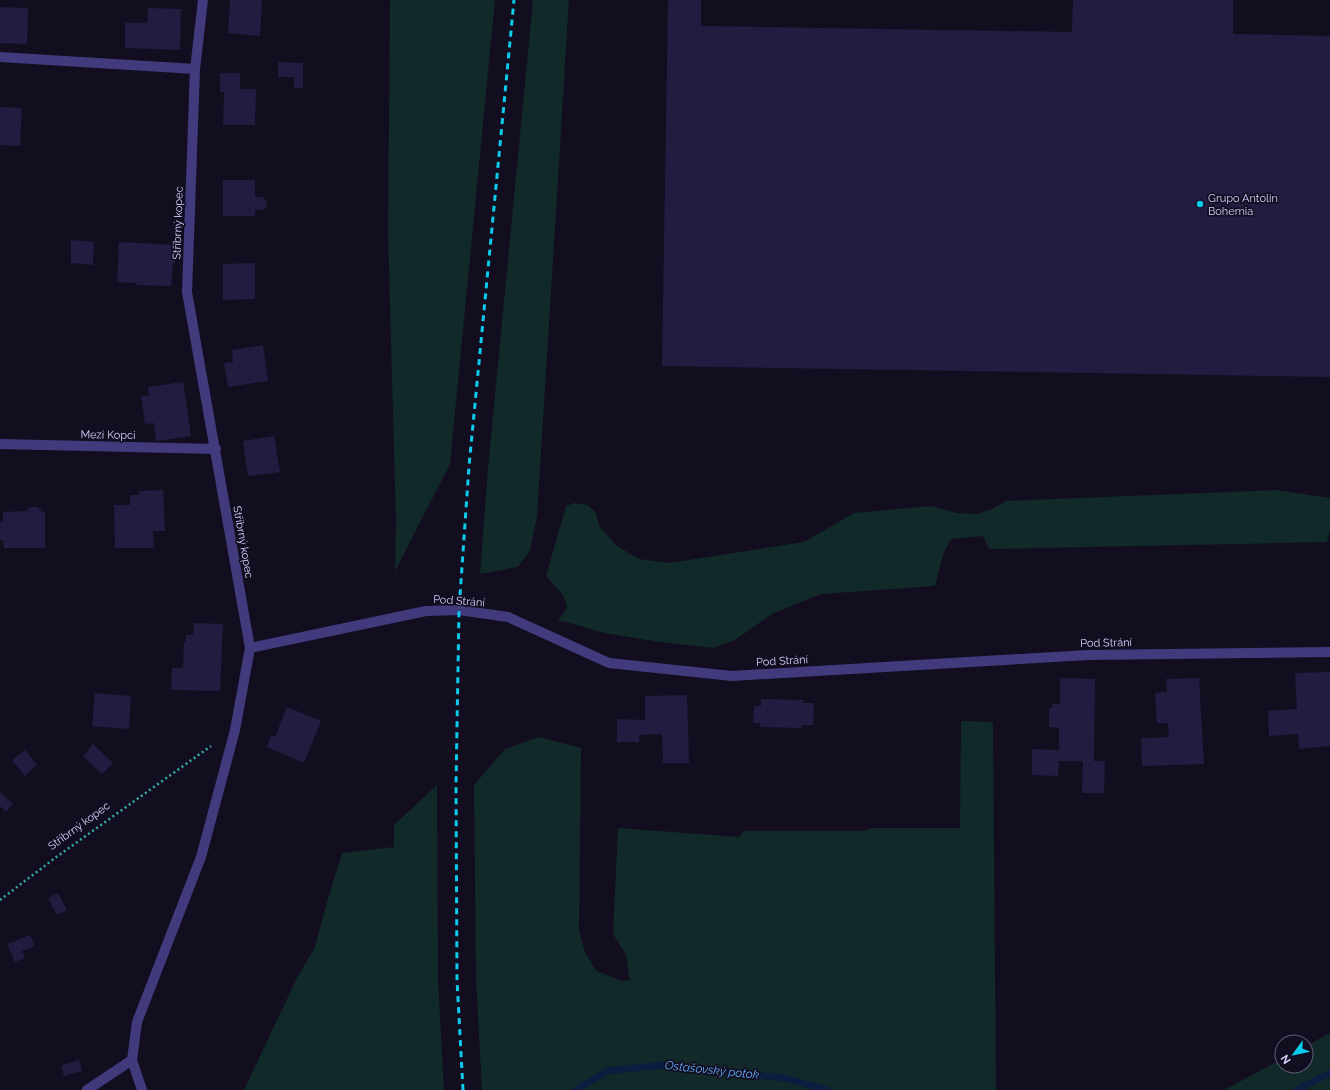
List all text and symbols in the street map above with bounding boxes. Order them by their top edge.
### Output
street label: Stříbrný kopec [170,186,186,260]
place label: Grupo Antolin Bohemia [1208,192,1278,218]
marker: Grupo Antolin Bohemia [1195,199,1205,209]
street label: Mezi Kopci [80,428,136,442]
street label: Stříbrný kopec [230,505,256,579]
street label: Pod Strání [433,593,486,609]
street label: Pod Strání [1080,636,1133,650]
street label: Pod Strání [756,653,809,669]
street label: Stříbrný kopec [46,799,112,853]
north arrow [1274,1034,1314,1074]
text: N [1278,1052,1294,1066]
water label: Ostašovský potok [664,1058,760,1082]

